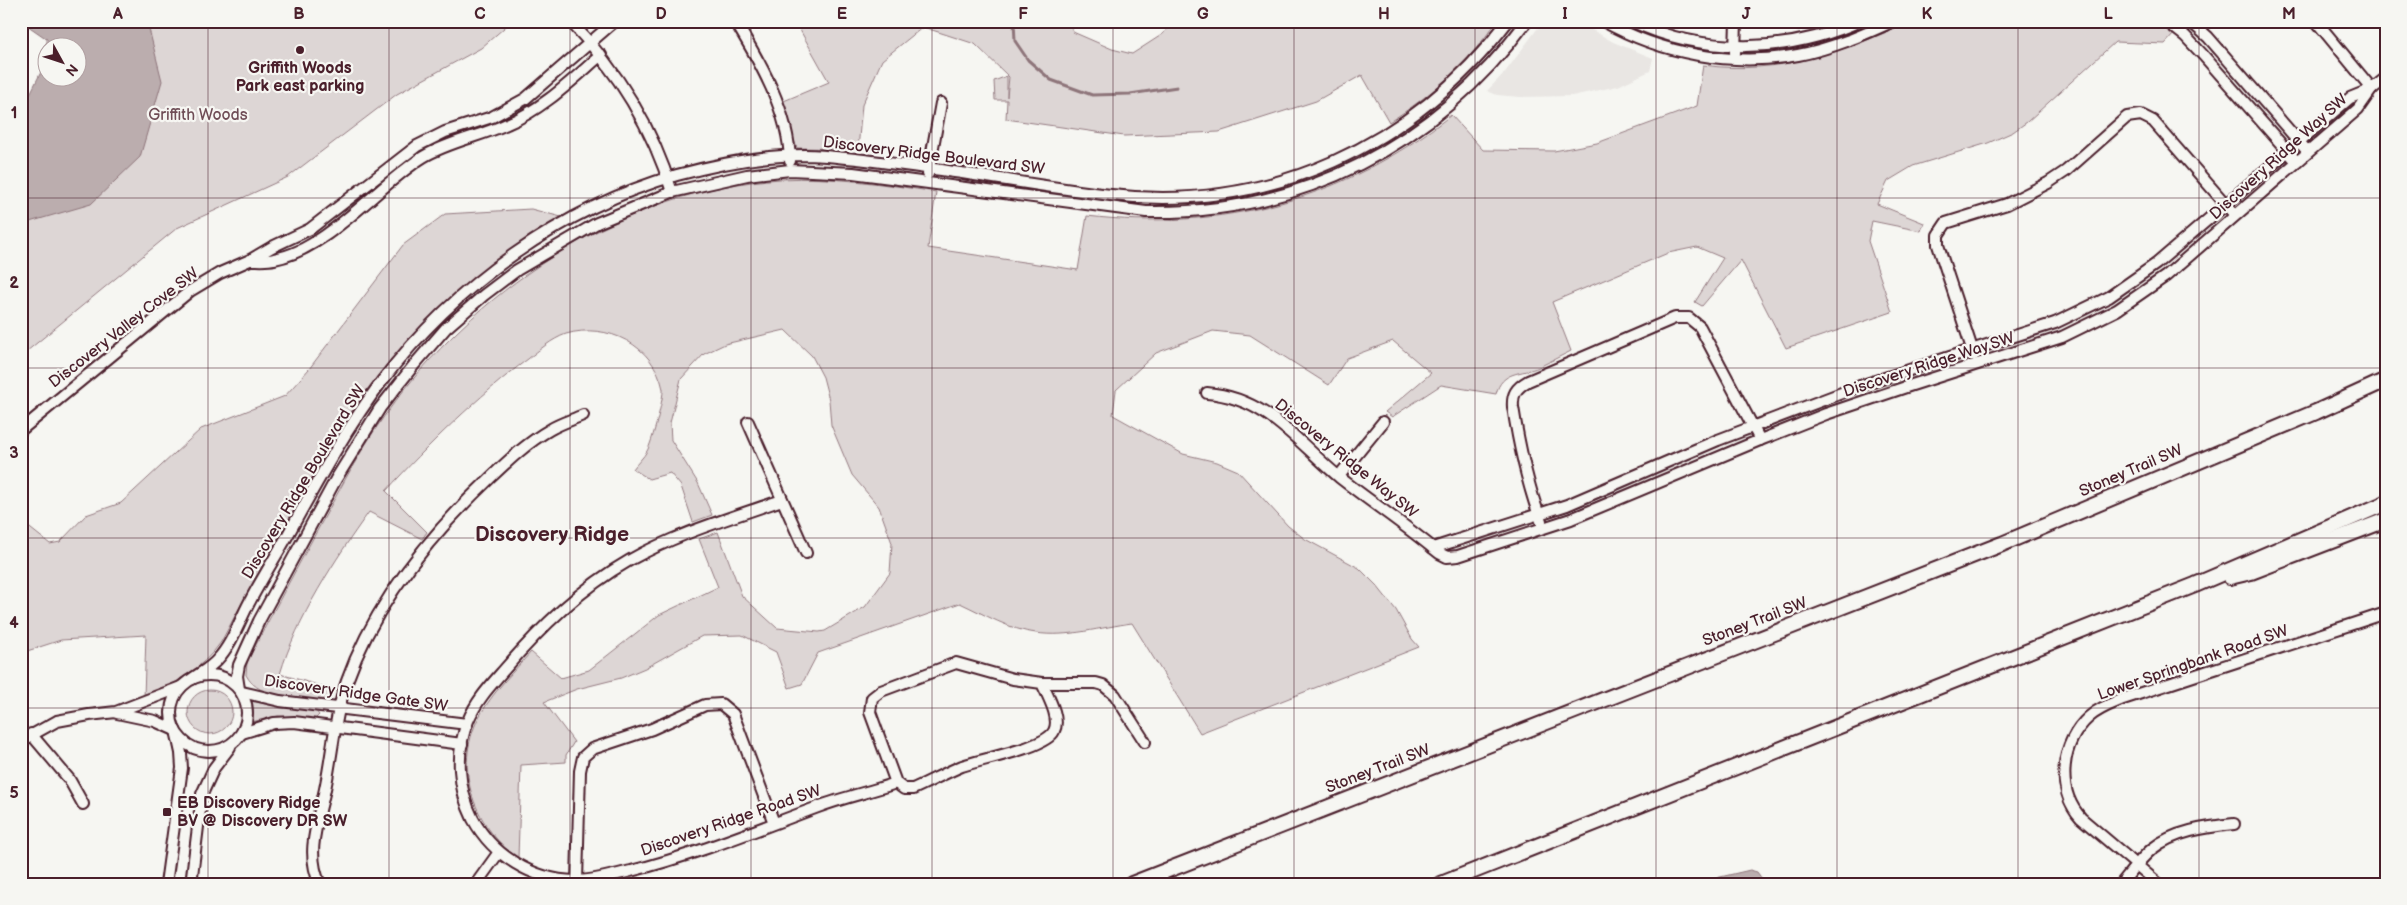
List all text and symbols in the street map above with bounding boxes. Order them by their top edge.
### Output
text: A [112,5,123,24]
text: B [293,5,305,24]
text: C [474,5,486,24]
text: D [655,5,667,24]
text: E [837,5,847,24]
text: F [1018,5,1028,24]
text: G [1197,5,1209,24]
text: H [1378,5,1390,24]
text: I [1562,5,1568,24]
text: J [1742,5,1751,24]
text: K [1922,5,1933,24]
text: L [2103,5,2113,24]
text: M [2282,5,2296,24]
north arrow [38,38,88,88]
marker: Griffith Woods Park east parking [294,44,306,56]
place label: Griffith Woods Park east parking [236,59,364,96]
text: N [62,61,81,80]
street label: Discovery Ridge Way SW [2206,90,2352,224]
text: 1 [11,104,17,123]
park label: Griffith Woods [148,106,248,125]
street label: Discovery Ridge Boulevard SW [822,133,1046,179]
street label: Discovery Valley Cove SW [45,263,203,392]
text: 2 [9,274,19,293]
street label: Discovery Ridge Way SW [1841,328,2017,402]
street label: Discovery Ridge Boulevard SW [238,381,370,583]
street label: Discovery Ridge Way SW [1271,395,1422,523]
street label: Stoney Trail SW [2076,441,2186,501]
text: 3 [9,444,19,463]
district label: Discovery Ridge [475,522,629,547]
street label: Stoney Trail SW [1700,593,1810,651]
text: 4 [9,614,19,633]
street label: Lower Springbank Road SW [2095,621,2291,705]
street label: Discovery Ridge Gate SW [263,672,450,716]
street label: Stoney Trail SW [1323,740,1433,798]
street label: Discovery Ridge Road SW [638,781,824,861]
text: 5 [9,784,19,803]
place label: EB Discovery Ridge BV @ Discovery DR SW [177,794,348,831]
marker: EB Discovery Ridge BV @ Discovery DR SW [161,806,173,818]

